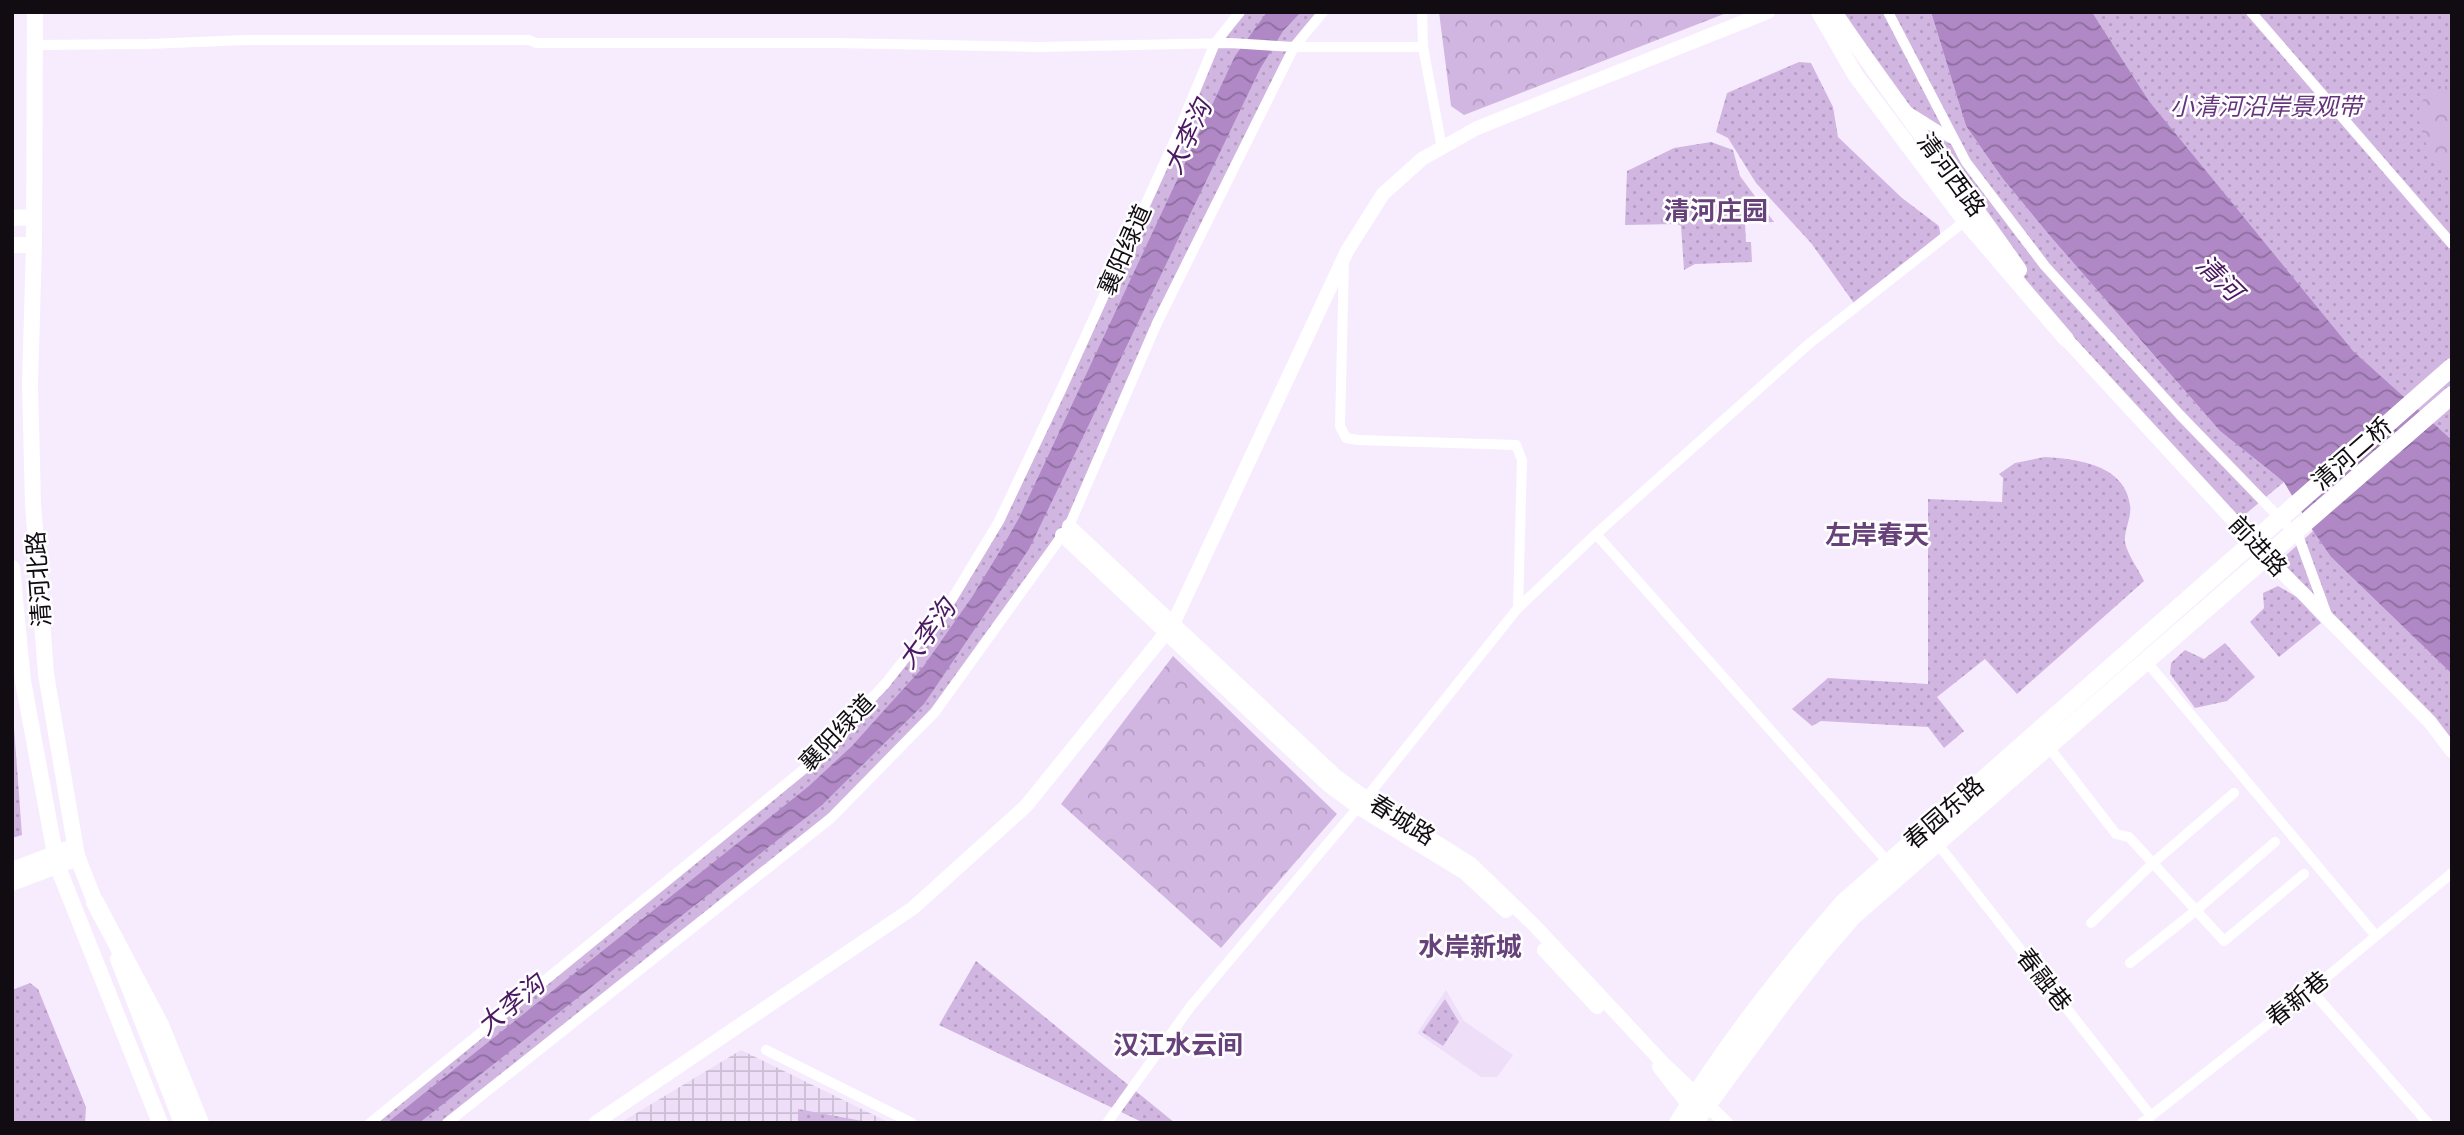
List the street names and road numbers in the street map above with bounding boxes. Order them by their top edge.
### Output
street label: 清河西路 [1912,129,1990,221]
street label: 襄阳绿道 [1094,201,1156,299]
street label: 清河二桥 [2307,413,2397,495]
street label: 前进路 [2224,511,2292,581]
street label: 清河北路 [23,530,55,628]
street label: 襄阳绿道 [794,689,880,777]
street label: 春园东路 [1899,772,1989,854]
street label: 春城路 [1365,790,1439,850]
street label: 春融巷 [2012,944,2076,1016]
street label: 春新巷 [2262,966,2334,1032]

